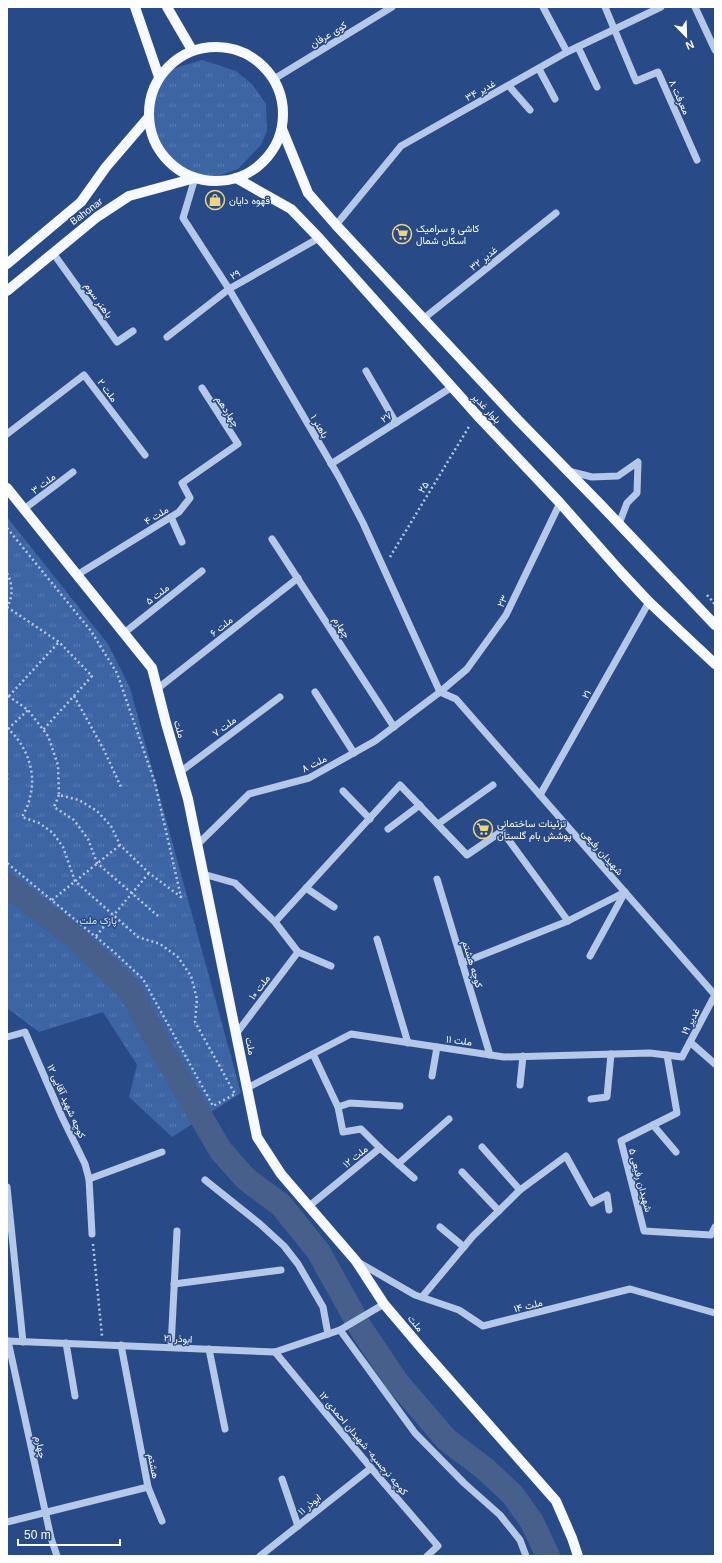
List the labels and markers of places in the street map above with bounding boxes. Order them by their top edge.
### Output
shop icon: قهوه دایان [204,189,226,211]
place label: قهوه دایان [229,195,270,207]
supermarket icon: کاشی و سرامیک اسکان شمال [391,223,413,245]
place label: کاشی و سرامیک اسکان شمال [416,223,480,246]
supermarket icon: تزئینات ساختمانی پوشش بام گلستان [472,818,494,840]
place label: تزئینات ساختمانی پوشش بام گلستان [497,818,572,843]

